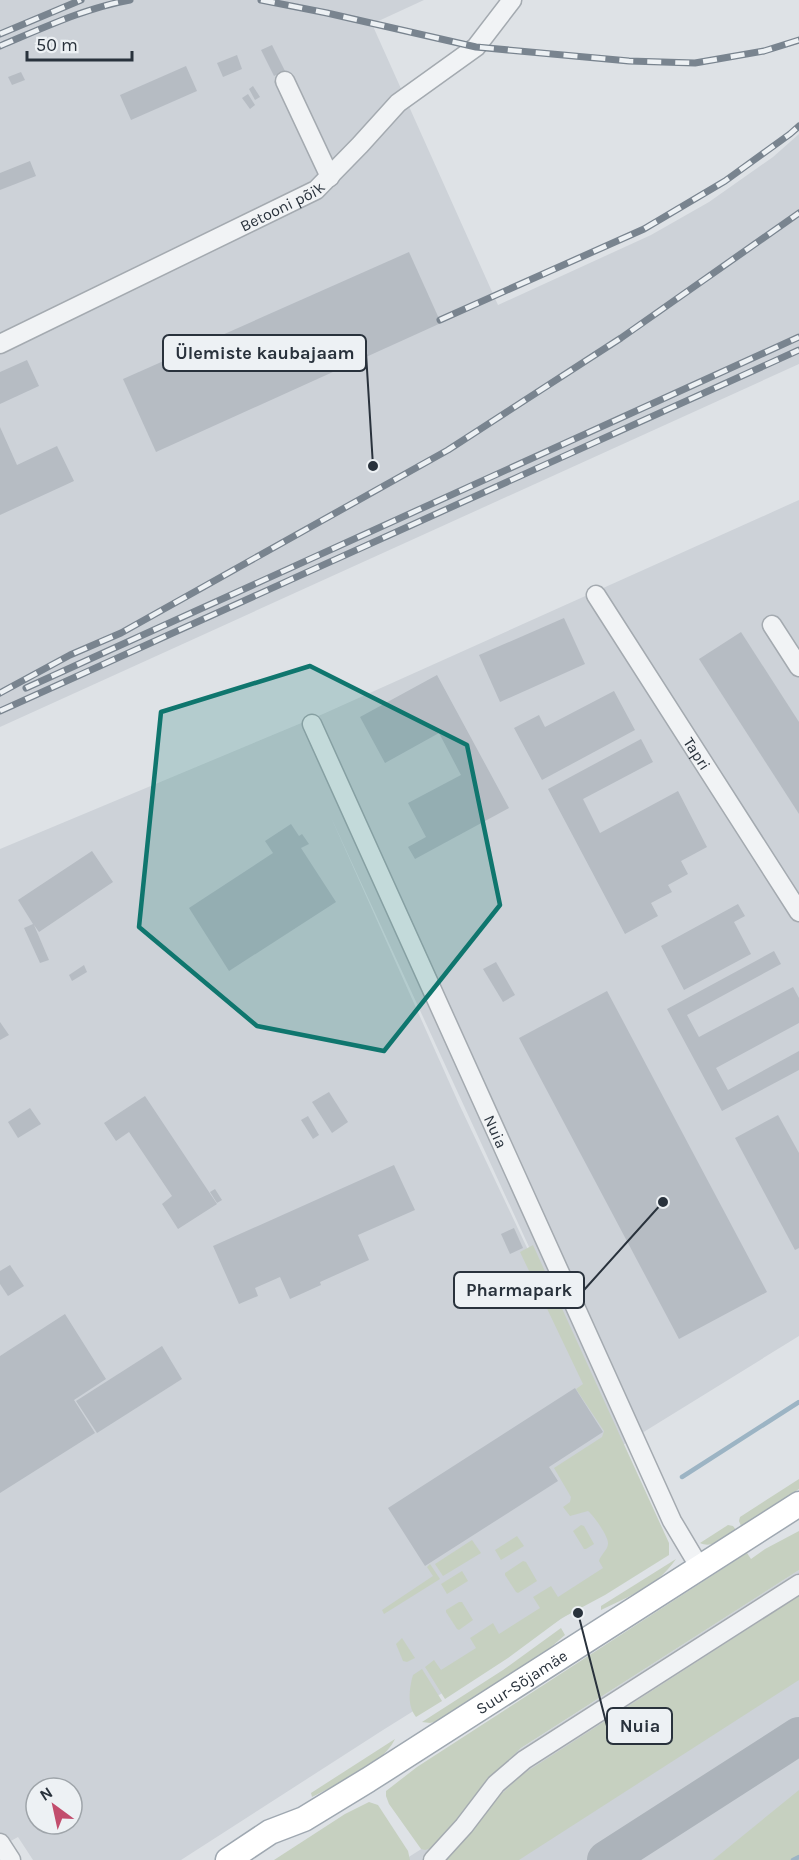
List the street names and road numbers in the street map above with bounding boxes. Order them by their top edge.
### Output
street label: Betooni põik [237,177,329,235]
street label: Tapri [680,733,715,773]
street label: Nuia [480,1112,512,1151]
street label: Suur-Sõjamäe [472,1646,571,1718]

